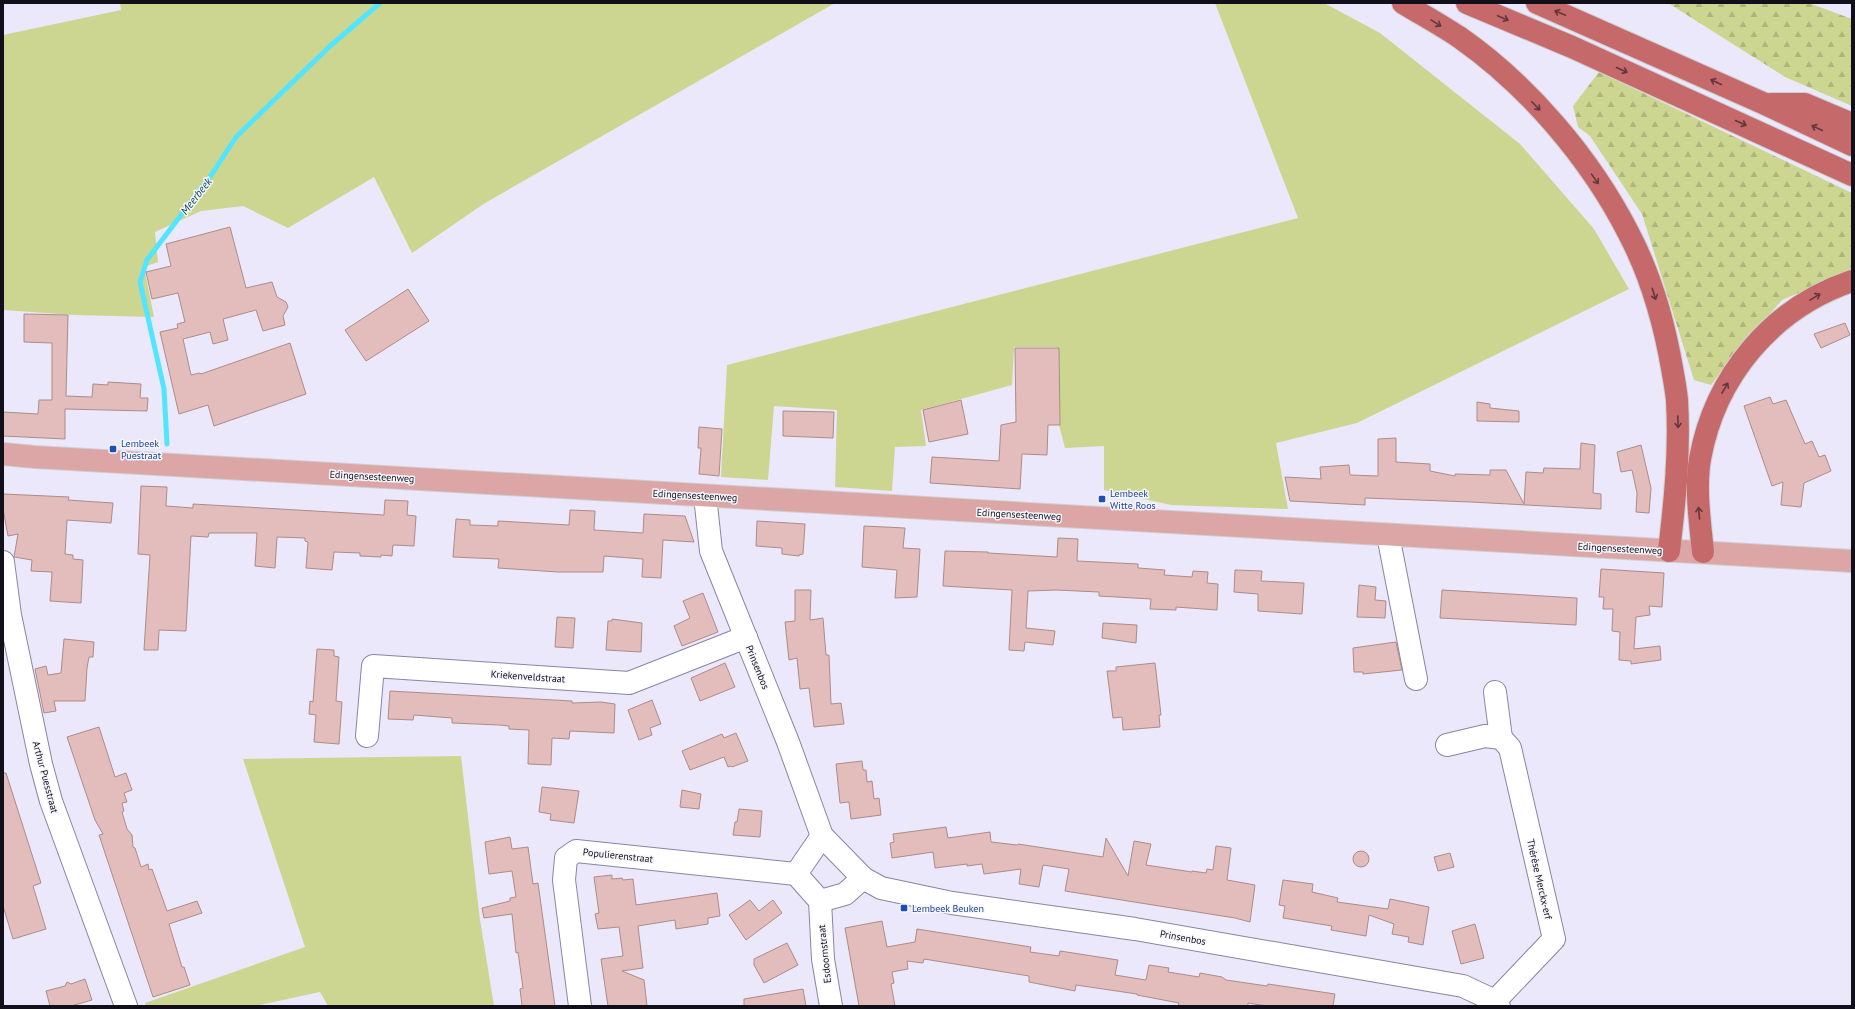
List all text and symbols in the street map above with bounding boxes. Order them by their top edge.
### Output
one-way arrow [1555,9,1567,16]
one-way arrow [1497,15,1509,22]
one-way arrow [1430,20,1442,28]
one-way arrow [1616,67,1628,74]
one-way arrow [1711,78,1723,85]
one-way arrow [1531,101,1541,111]
one-way arrow [1735,120,1747,127]
one-way arrow [1811,124,1823,131]
one-way arrow [1591,173,1599,184]
water label: Meerbeek [177,174,215,217]
one-way arrow [1651,288,1658,301]
one-way arrow [1809,293,1821,301]
one-way arrow [1721,382,1729,394]
one-way arrow [1674,415,1681,428]
place label: Lembeek Puestraat [121,437,162,462]
marker: Lembeek Puestraat [108,444,118,454]
street label: Edingensesteenweg [329,468,415,485]
street label: Edingensesteenweg [652,487,738,504]
place label: Lembeek Witte Roos [1110,487,1156,512]
marker: Lembeek Witte Roos [1097,494,1107,504]
street label: Edingensesteenweg [976,506,1062,523]
one-way arrow [1696,507,1703,520]
street label: Edingensesteenweg [1577,540,1663,557]
street label: Prinsenbos [743,643,772,691]
street label: Kriekenveldstraat [490,667,566,686]
street label: Arthur Puesstraat [30,740,62,815]
street label: Thérèse Merckx-erf [1524,838,1555,921]
street label: Populierenstraat [582,845,654,866]
place label: Lembeek Beuken [912,902,984,915]
marker: Lembeek Beuken [899,903,909,913]
street label: Esdoornstraat [815,923,834,984]
street label: Prinsenbos [1159,927,1207,948]

